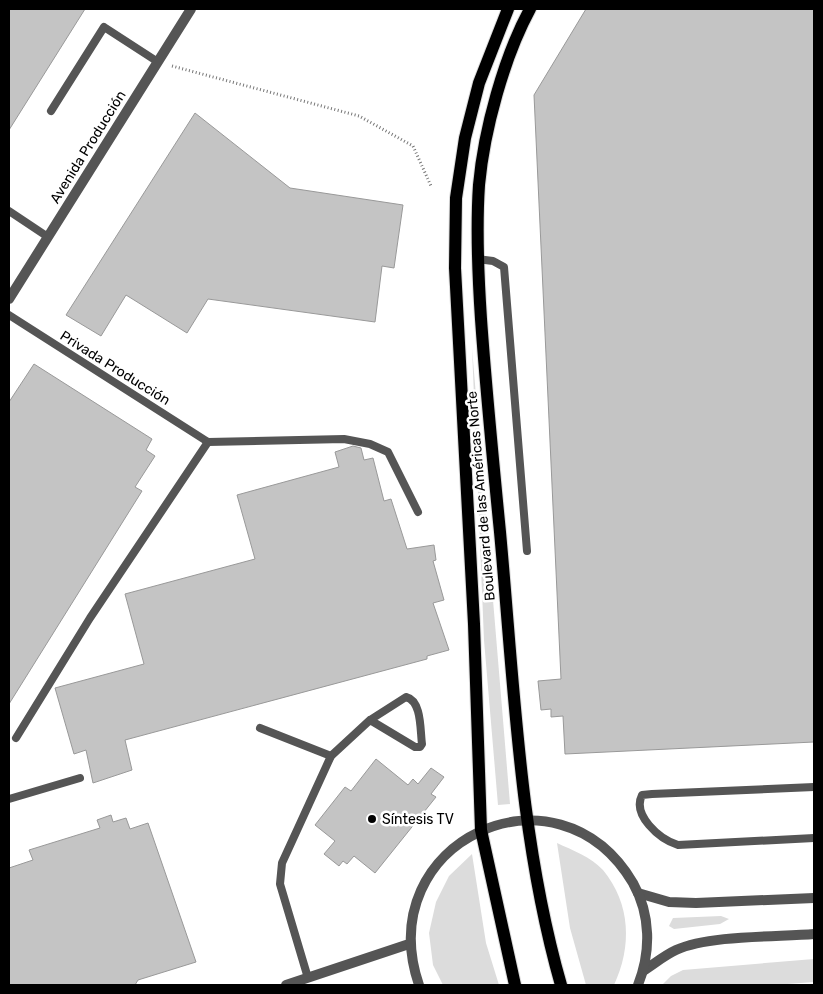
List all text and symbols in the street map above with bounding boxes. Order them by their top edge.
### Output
street label: Avenida Producción [46,87,130,207]
street label: Privada Producción [57,327,173,409]
street label: Boulevard de las Américas Norte [463,390,499,602]
place label: Síntesis TV [382,811,454,828]
marker: Síntesis TV [366,813,378,825]

